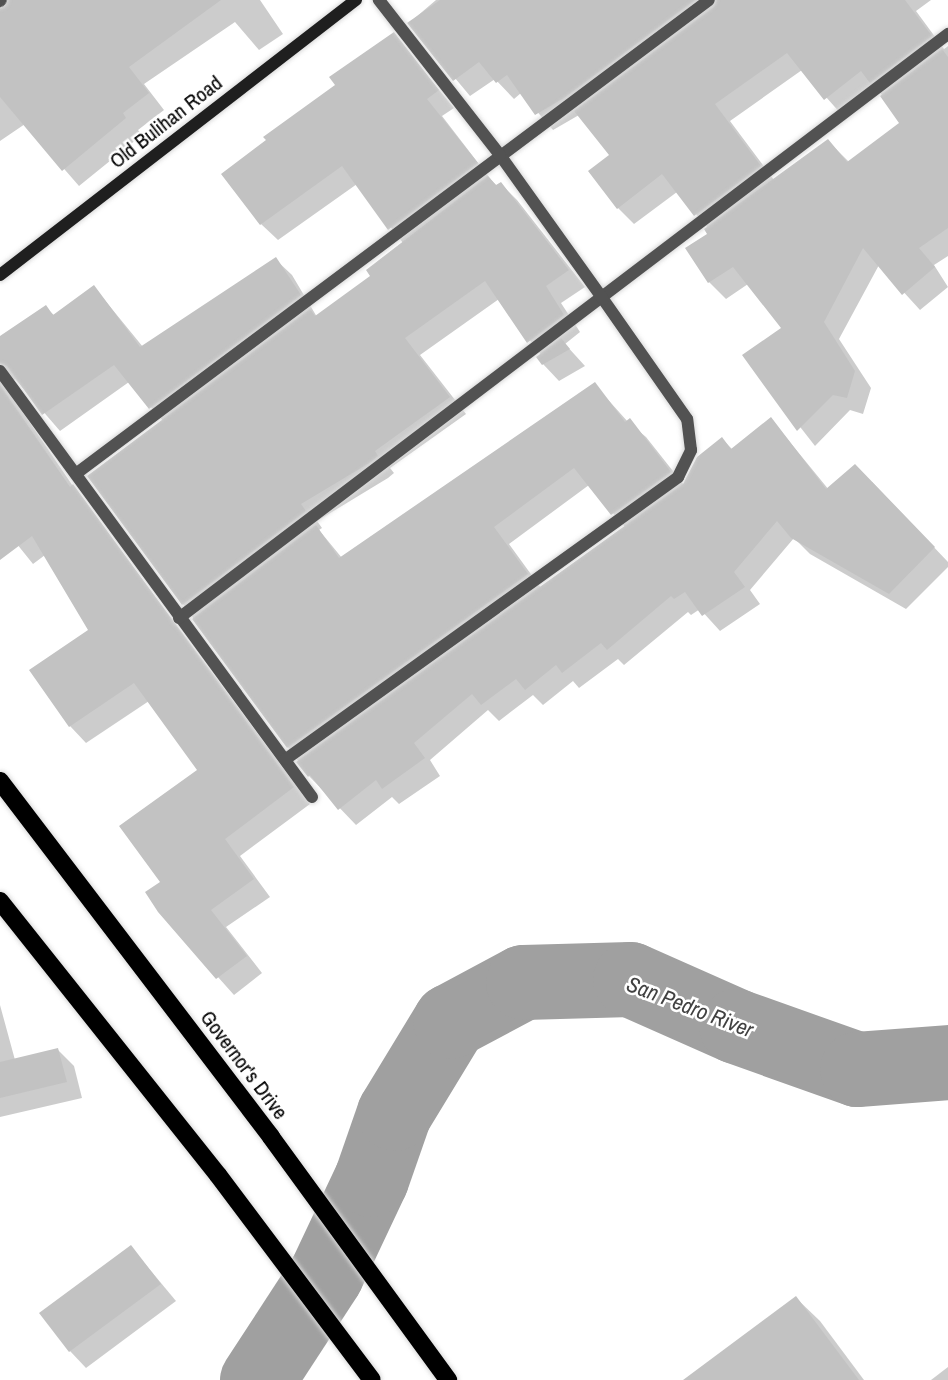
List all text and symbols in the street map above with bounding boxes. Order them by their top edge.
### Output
street label: Old Bulihan Road [105,70,227,174]
water label: San Pedro River [623,971,757,1043]
street label: Governor's Drive [195,1006,293,1124]

